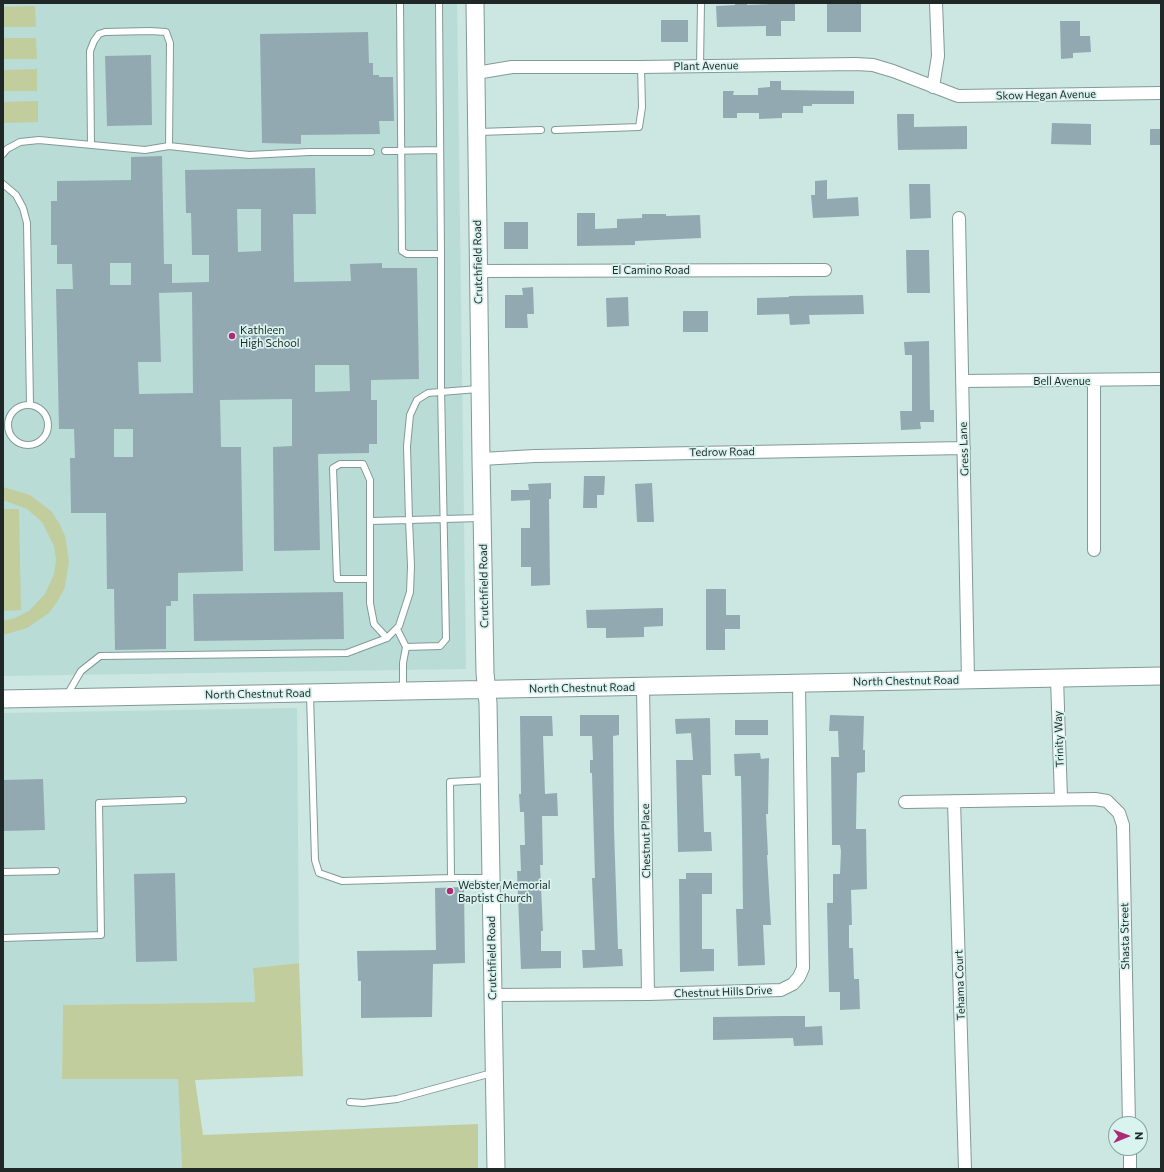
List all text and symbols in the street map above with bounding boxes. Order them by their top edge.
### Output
street label: Plant Avenue [673,59,739,73]
street label: Skow Hegan Avenue [996,88,1096,102]
street label: Crutchfield Road [471,220,485,304]
street label: El Camino Road [612,263,690,277]
place label: Kathleen High School [240,323,300,349]
marker: Kathleen High School [227,331,237,341]
street label: Bell Avenue [1033,374,1091,388]
street label: Gress Lane [956,422,972,476]
street label: Tedrow Road [689,445,755,459]
street label: Crutchfield Road [477,544,491,628]
street label: North Chestnut Road [853,673,959,689]
street label: North Chestnut Road [529,680,635,696]
street label: North Chestnut Road [205,686,311,702]
street label: Trinity Way [1051,710,1067,768]
street label: Chestnut Place [639,803,653,879]
place label: Webster Memorial Baptist Church [458,878,551,904]
marker: Webster Memorial Baptist Church [445,886,455,896]
street label: Shasta Street [1118,902,1132,970]
street label: Crutchfield Road [485,916,499,1000]
street label: Tehama Court [952,949,968,1021]
street label: Chestnut Hills Drive [674,984,772,1000]
north arrow [1108,1116,1148,1156]
text: N [1133,1132,1146,1140]

